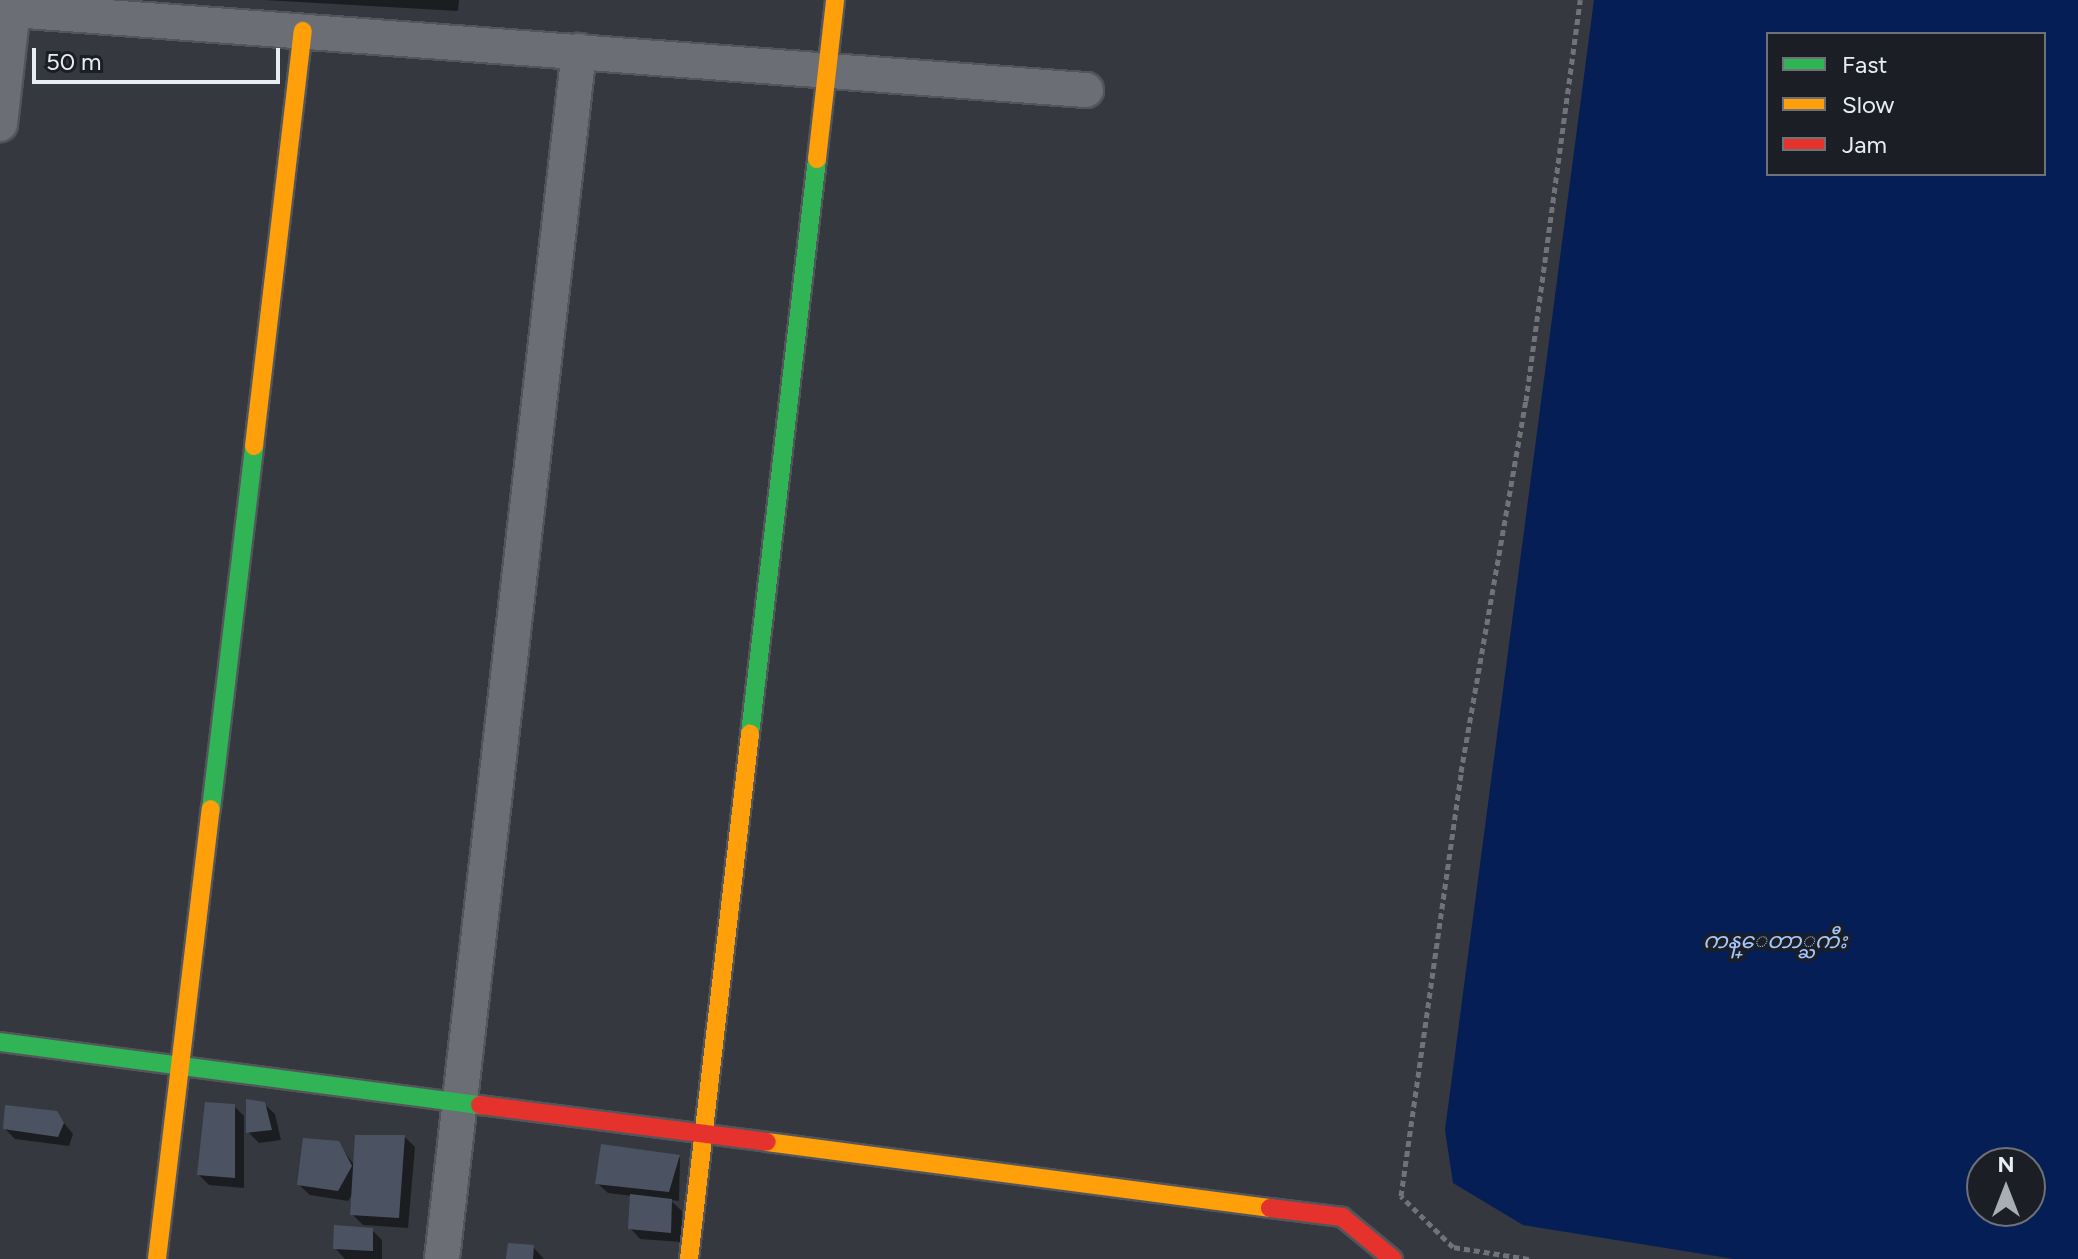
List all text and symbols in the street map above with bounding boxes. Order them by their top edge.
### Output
scale bar [36,32,284,82]
legend [1766,32,2046,176]
text: 50 m [46,47,102,76]
text: Fast [1842,50,1887,79]
text: Slow [1842,90,1894,119]
text: Jam [1842,130,1887,159]
water label: ကန္ေတာ္ႀကီး [1703,928,1847,954]
north arrow [1966,1147,2046,1227]
text: N [1997,1151,2015,1178]

